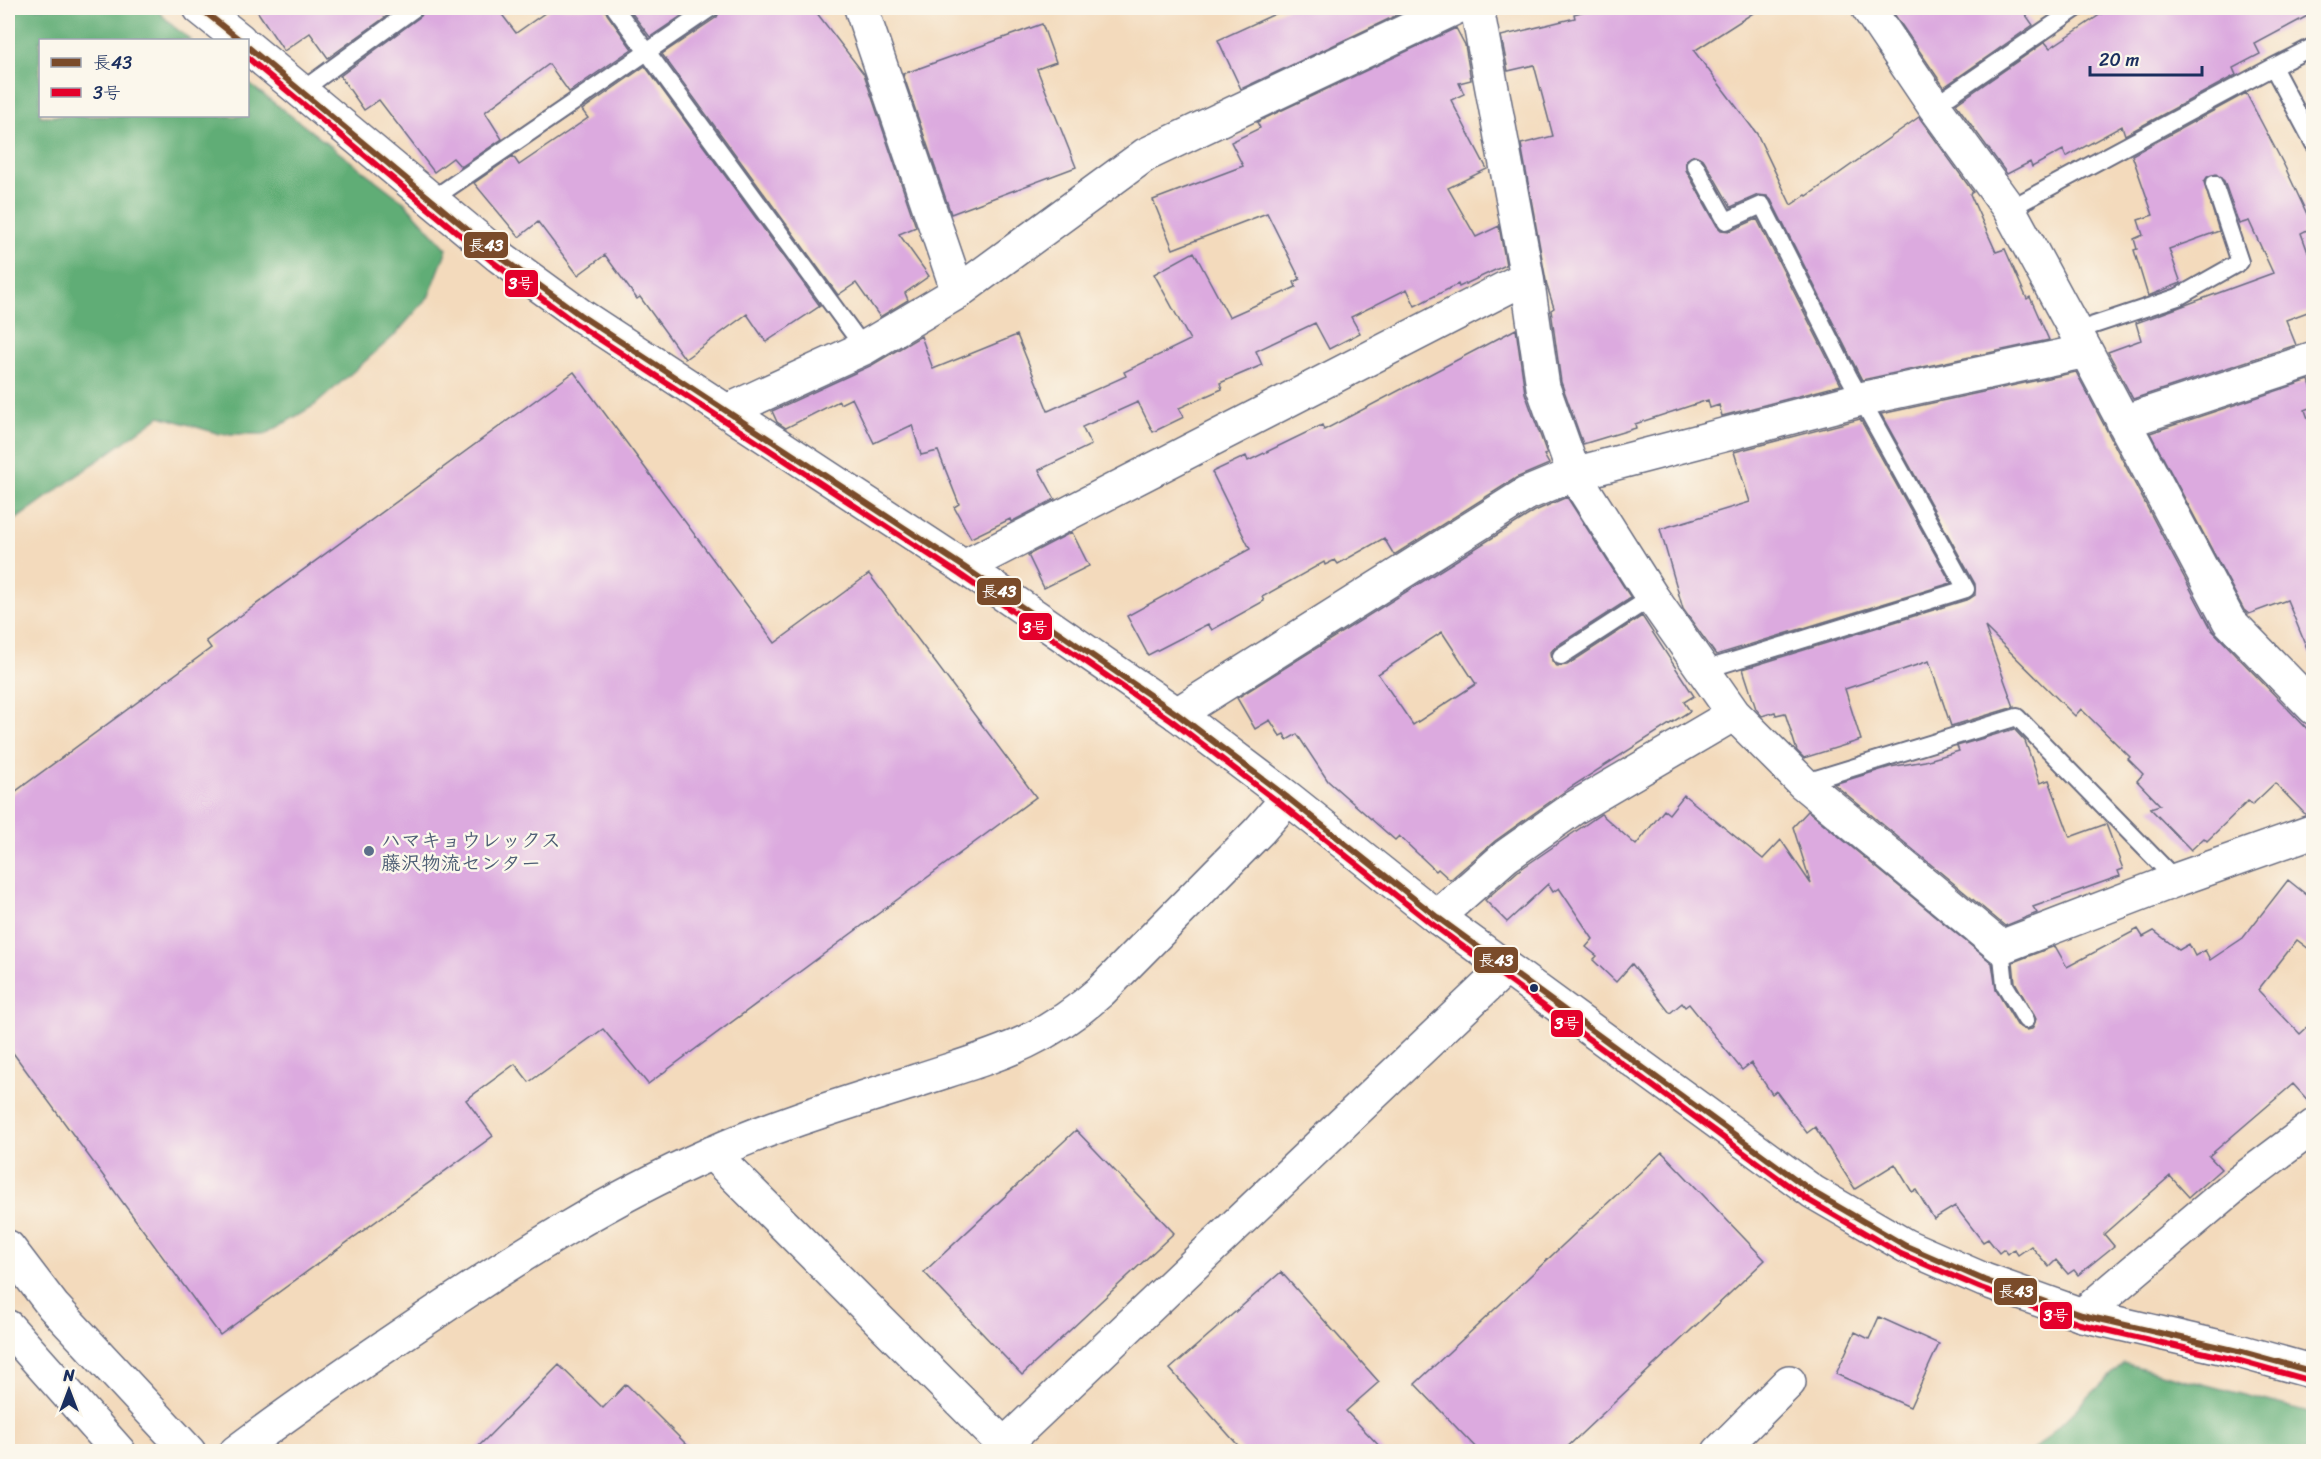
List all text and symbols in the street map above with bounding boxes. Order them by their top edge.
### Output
legend [39,39,249,117]
scale bar [2090,39,2202,77]
text: 20 m [2099,44,2139,76]
text: 長43 [93,47,132,79]
text: 3号 [93,77,121,109]
line badge: 長43 [463,231,509,259]
text: 長43 [469,231,504,260]
line badge: 3号 [504,269,539,298]
text: 3号 [508,269,533,298]
line badge: 長43 [976,577,1022,606]
text: 長43 [982,577,1017,606]
line badge: 3号 [1018,612,1053,641]
text: 3号 [1022,613,1047,642]
place label: ハマキョウレックス 藤沢物流センター [381,823,561,881]
marker: ハマキョウレックス 藤沢物流センター [362,844,376,858]
line badge: 長43 [1473,946,1519,974]
text: 長43 [1479,946,1514,975]
unlabelled marker [1528,982,1540,994]
line badge: 3号 [1550,1009,1584,1038]
text: 3号 [1554,1009,1579,1038]
line badge: 長43 [1993,1277,2038,1306]
text: 長43 [1999,1277,2034,1306]
line badge: 3号 [2039,1301,2073,1330]
text: 3号 [2043,1301,2068,1330]
north arrow [39,1360,99,1420]
text: N [62,1361,75,1390]

